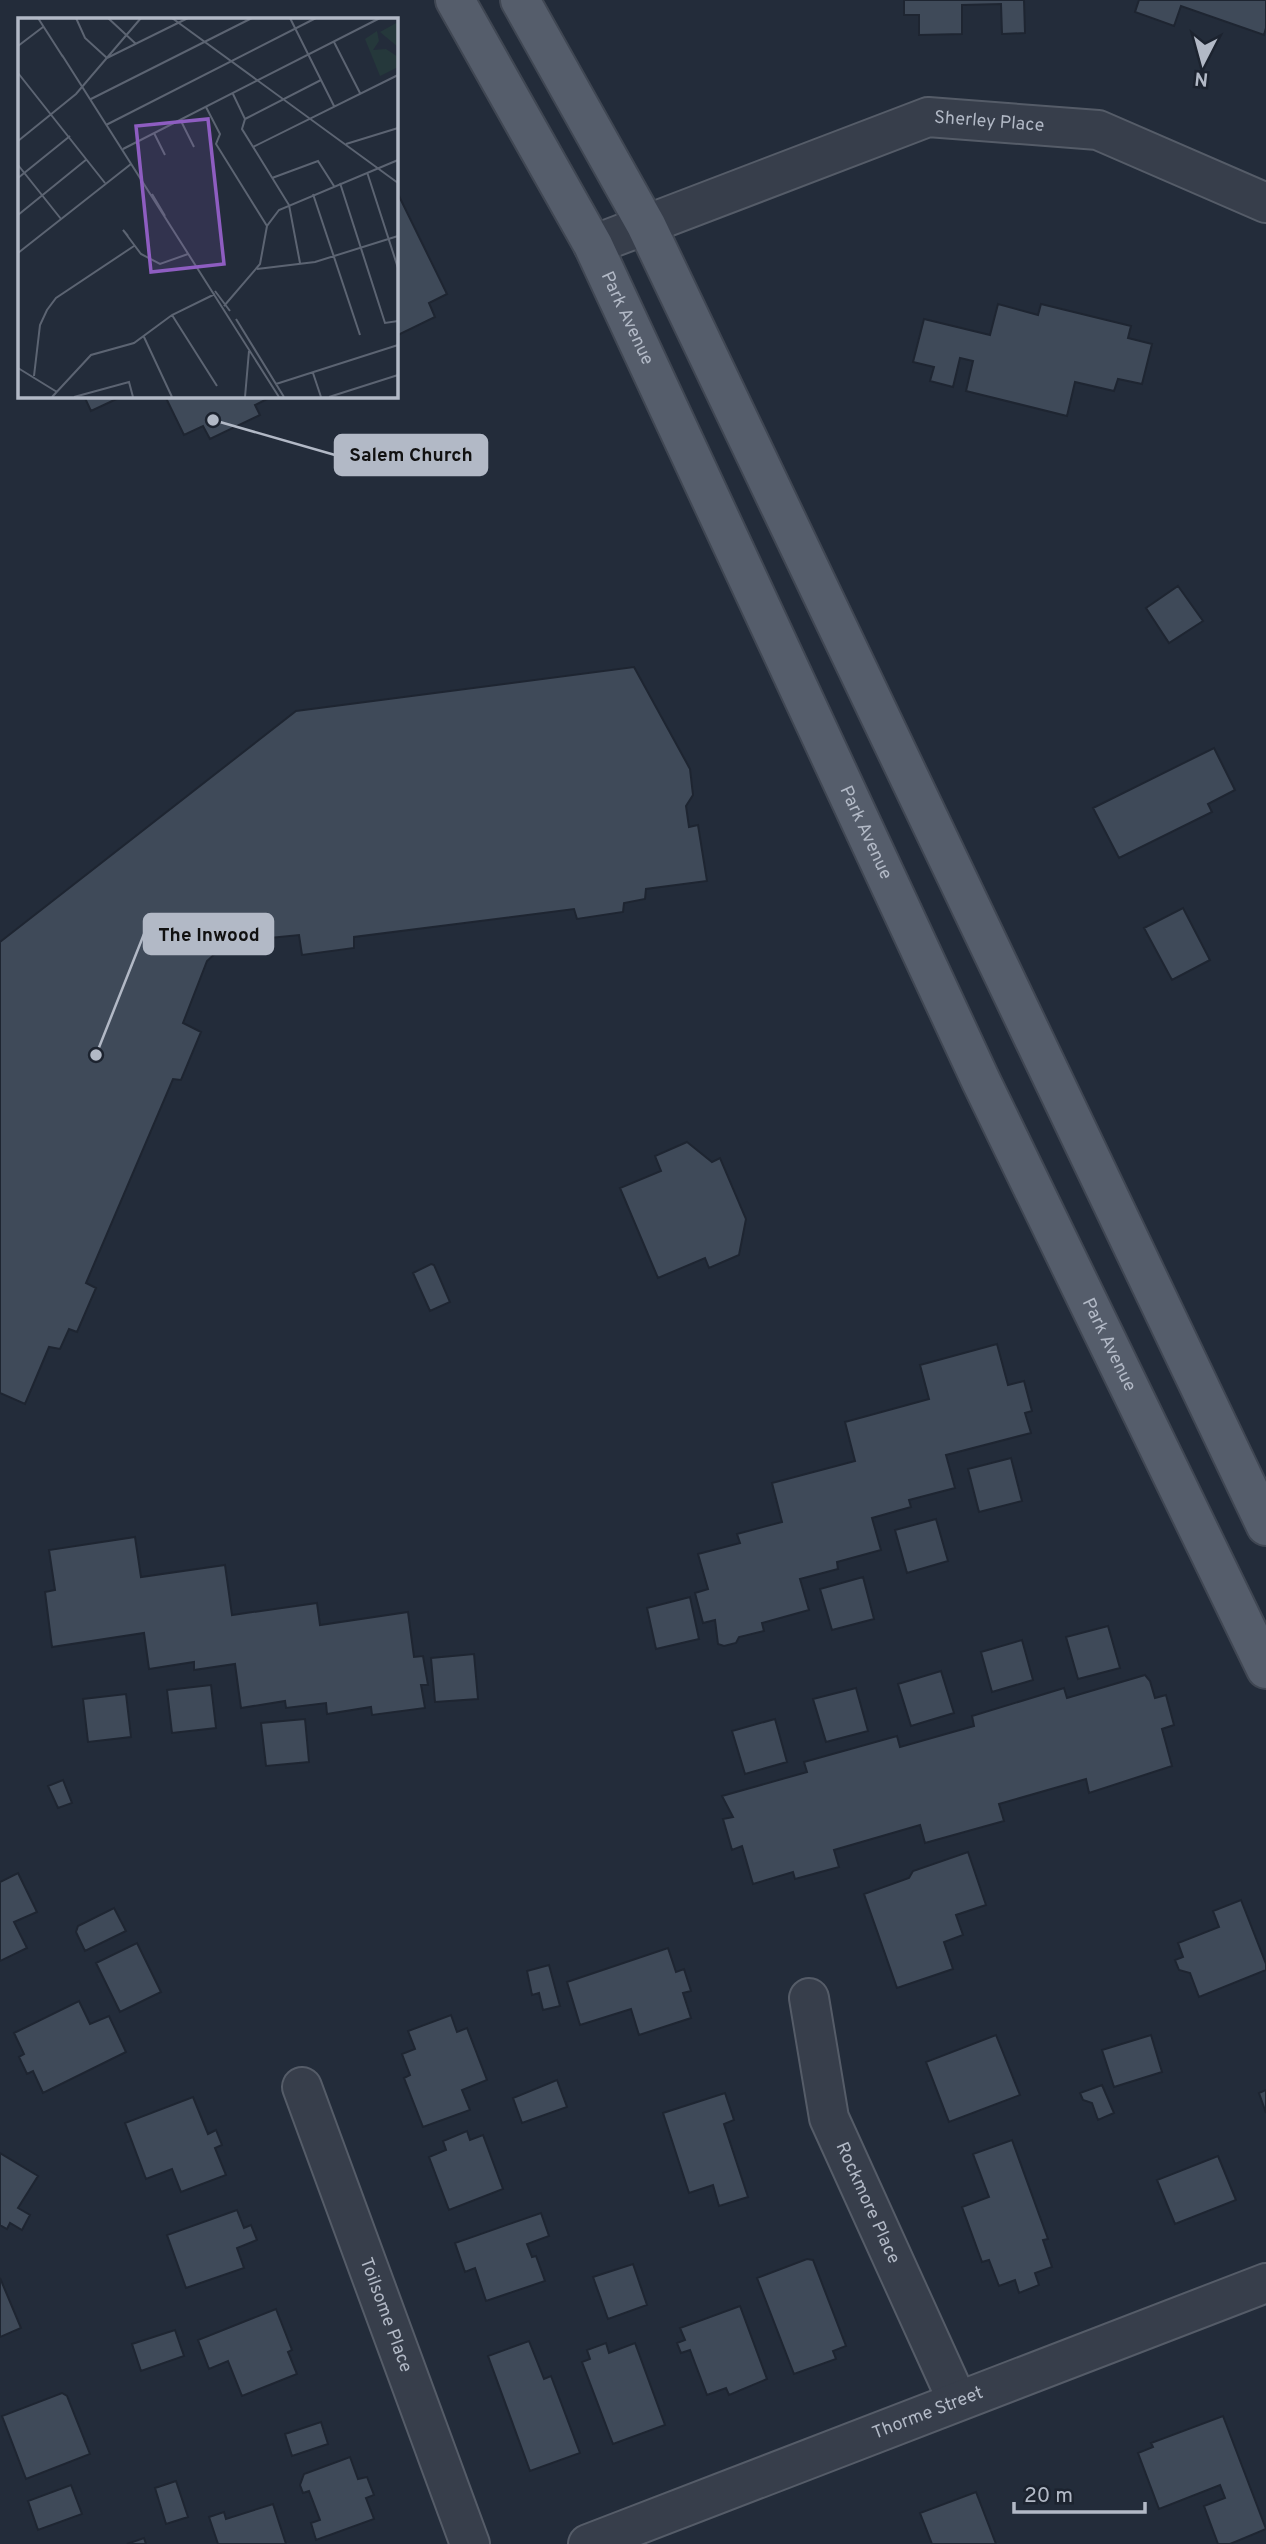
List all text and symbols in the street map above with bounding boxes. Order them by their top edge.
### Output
inset map [18,18,397,397]
north arrow [1168,28,1238,98]
text: N [1193,65,1209,91]
street label: Sherley Place [933,106,1045,137]
street label: Park Avenue [595,268,659,369]
callout: Salem Church [335,435,487,475]
text: Salem Church [349,444,473,468]
street label: Park Avenue [834,782,897,883]
callout: The Inwood [144,914,273,954]
text: The Inwood [158,924,260,948]
street label: Park Avenue [1077,1294,1141,1395]
street label: Rockmore Place [830,2139,905,2267]
street label: Toilsome Place [354,2255,417,2376]
street label: Thorme Street [869,2382,986,2445]
scale bar [1014,2470,1145,2514]
text: 20 m [1024,2483,1073,2510]

